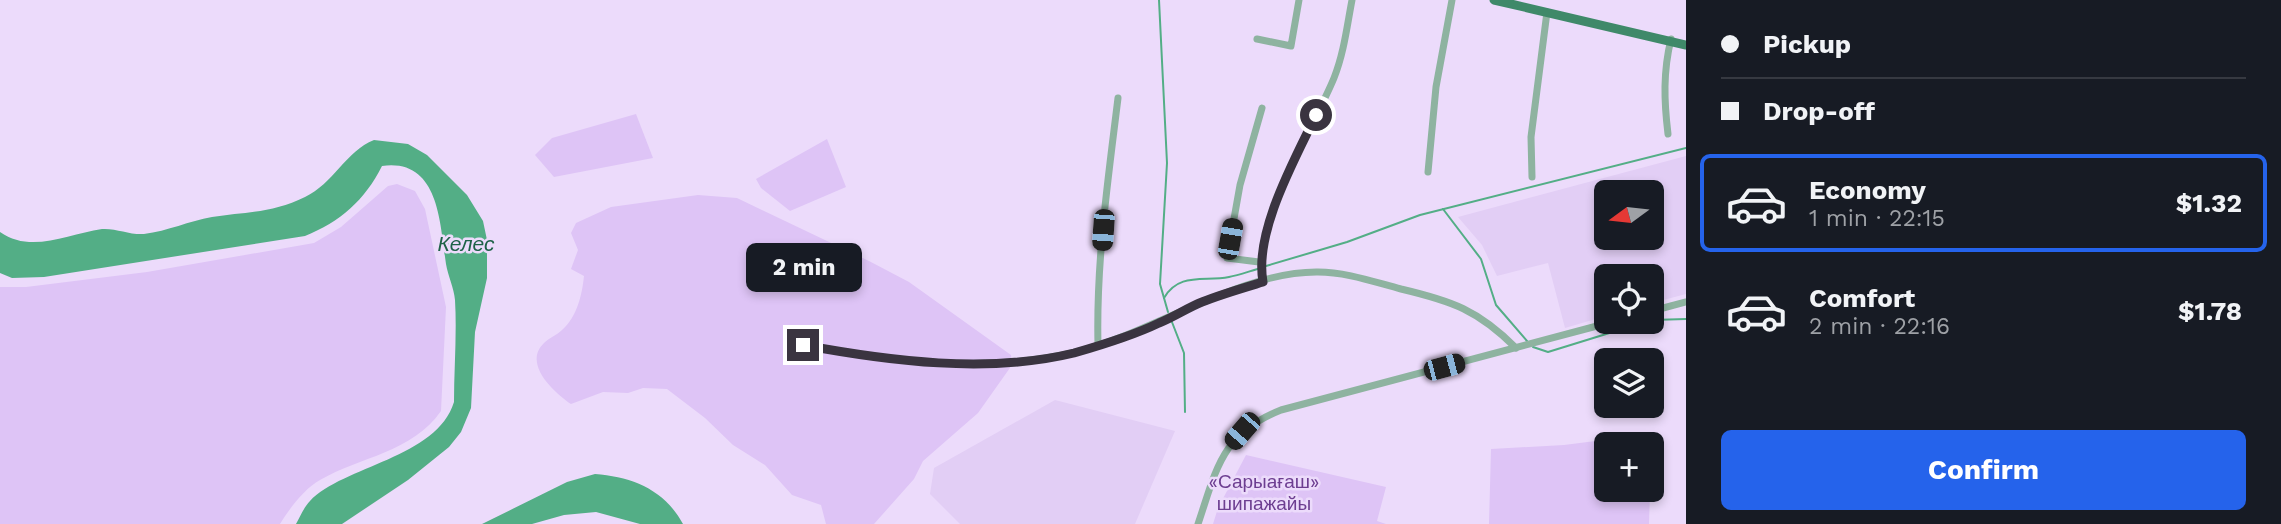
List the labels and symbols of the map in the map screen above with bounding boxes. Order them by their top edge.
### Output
route start [1300,99,1332,131]
north arrow [1594,180,1664,250]
car [1092,208,1115,252]
car [1217,216,1244,262]
water label: Келес [437,231,495,256]
callout: 2 min [745,244,861,292]
route end [787,329,819,361]
car [1421,351,1468,383]
car [1221,408,1264,454]
park label: «Сарыағаш» шипажайы [1209,470,1319,515]

